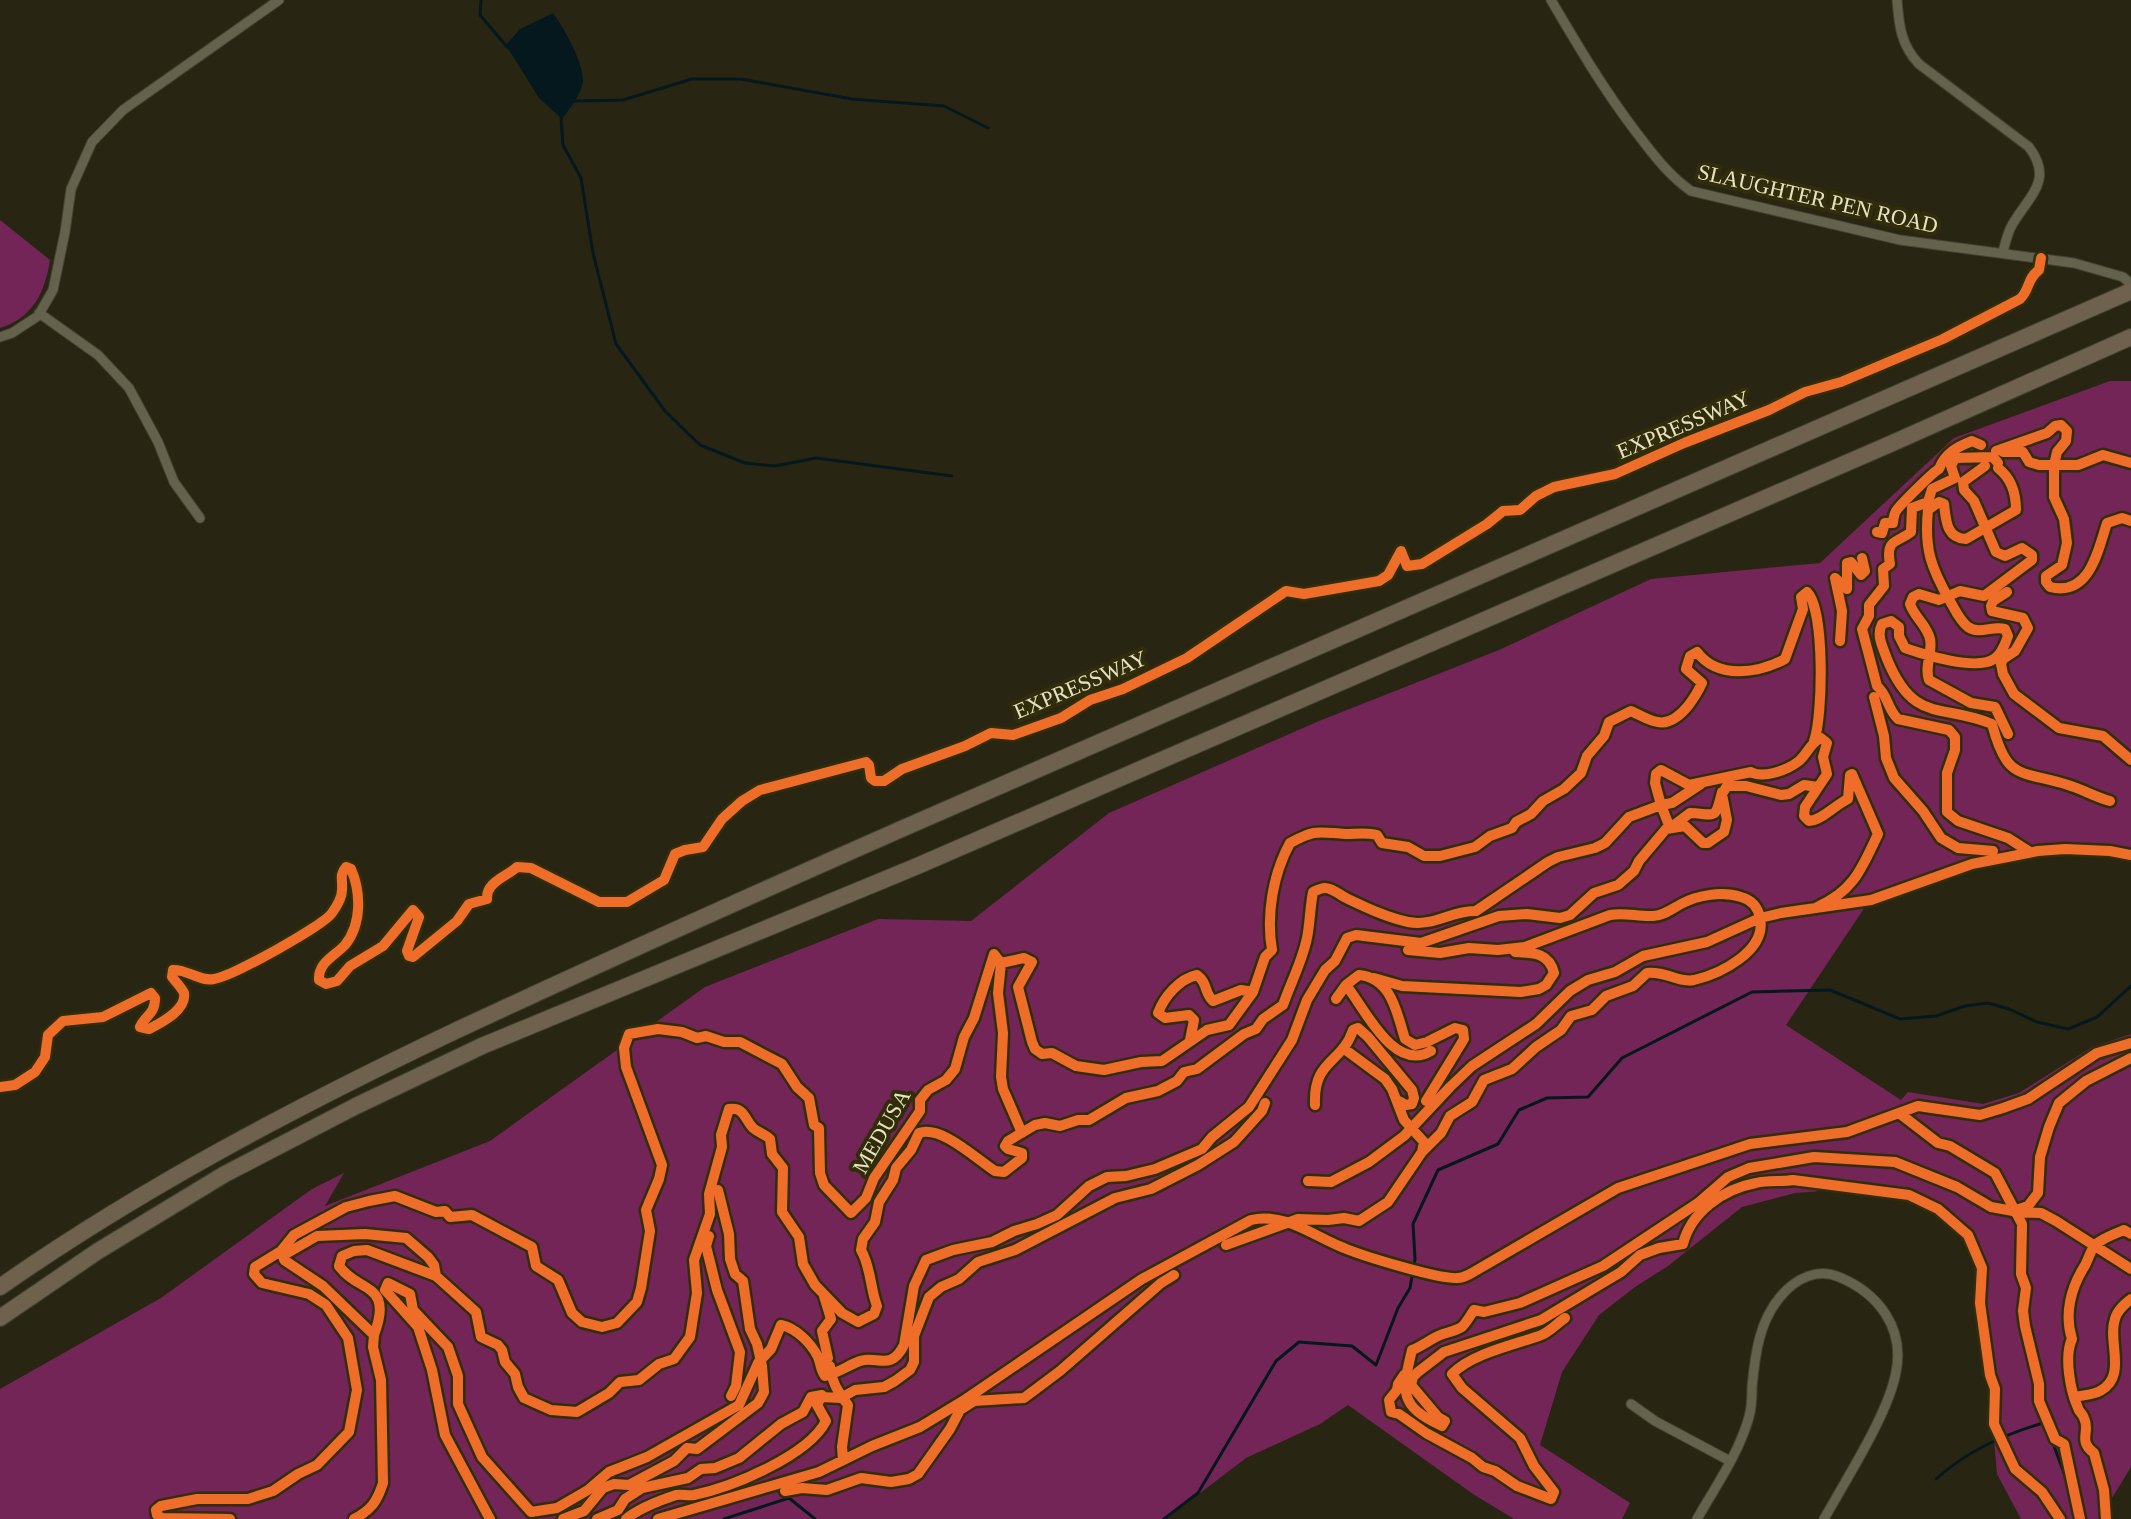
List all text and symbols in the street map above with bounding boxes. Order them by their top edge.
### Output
street label: SLAUGHTER PEN ROAD [1695,159,1940,238]
street label: EXPRESSWAY [1613,385,1754,464]
street label: EXPRESSWAY [1010,645,1151,724]
street label: MEDUSA [847,1085,916,1178]

